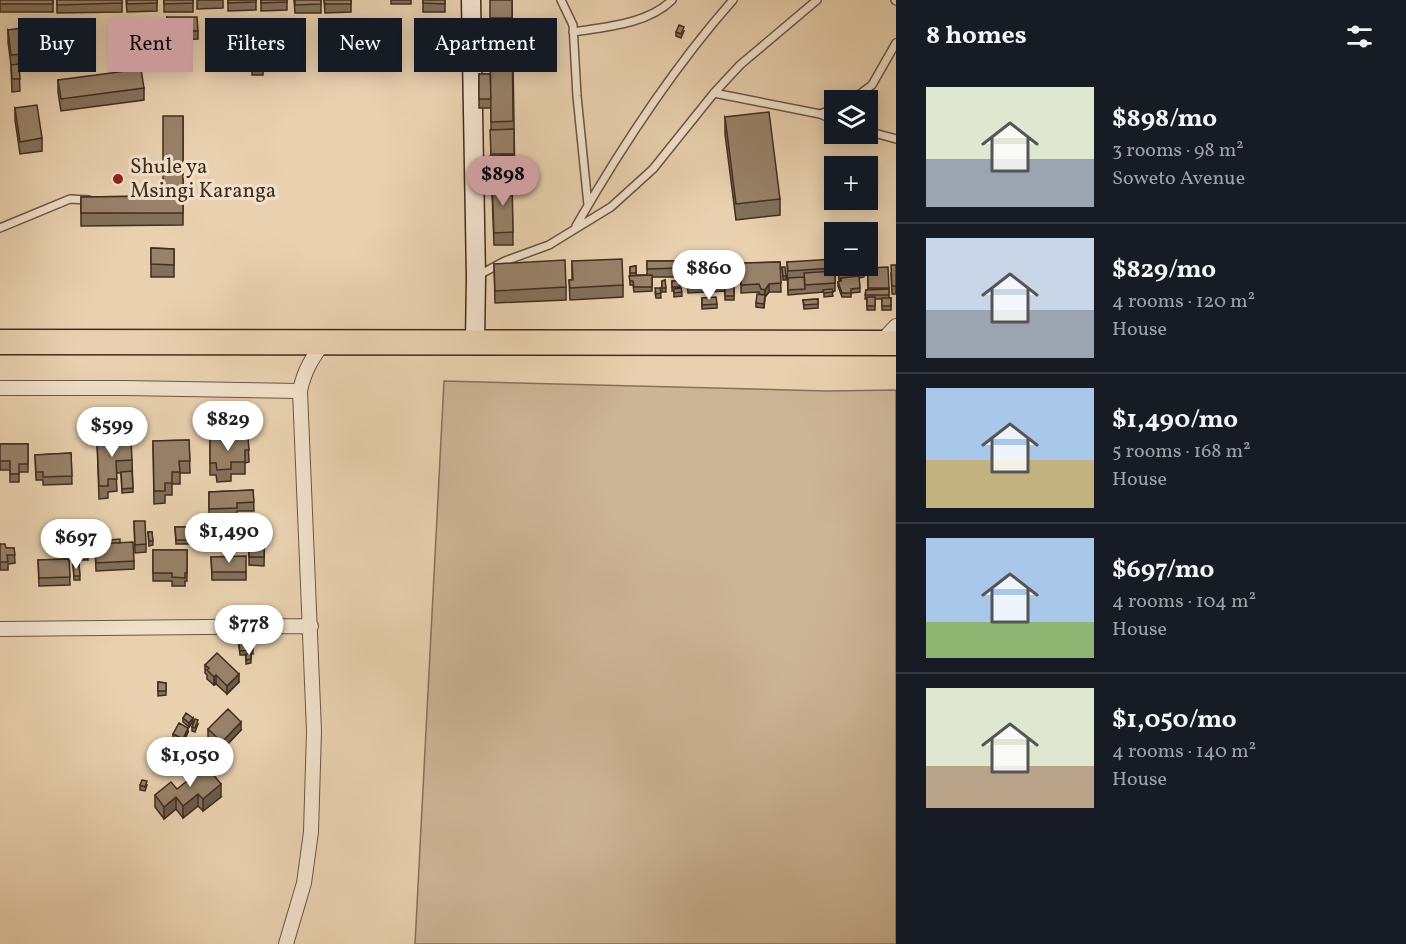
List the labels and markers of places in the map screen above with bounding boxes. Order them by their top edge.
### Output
place label: Shule ya Msingi Karanga [130,153,276,206]
pin: $898 [467,156,539,207]
marker: Shule ya Msingi Karanga [111,172,125,186]
pin: $860 [673,250,745,301]
pin: $829 [192,401,264,452]
pin: $599 [76,407,148,458]
pin: $1,490 [180,513,278,564]
pin: $697 [40,519,112,570]
pin: $778 [213,605,285,656]
pin: $1,050 [141,737,239,788]

